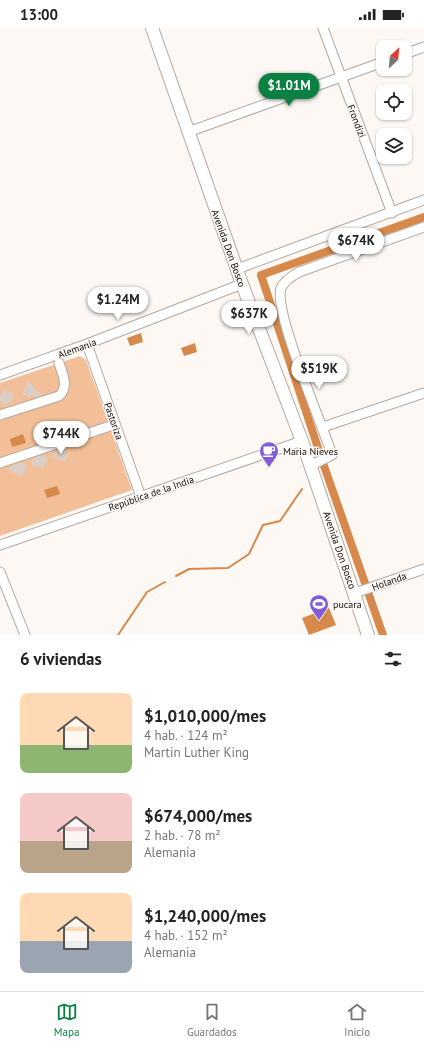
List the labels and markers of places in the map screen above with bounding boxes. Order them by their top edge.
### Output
pin: $1.01M [256,73,322,107]
pin: $674K [328,228,384,262]
pin: $1.24M [85,287,151,321]
pin: $637K [221,301,277,335]
pin: $519K [291,356,347,390]
pin: $744K [33,421,89,455]
cafe icon: Maria Nieves [258,440,280,468]
place label: Maria Nieves [283,445,338,458]
sports icon: pucara [308,593,330,621]
place label: pucara [333,598,362,611]

